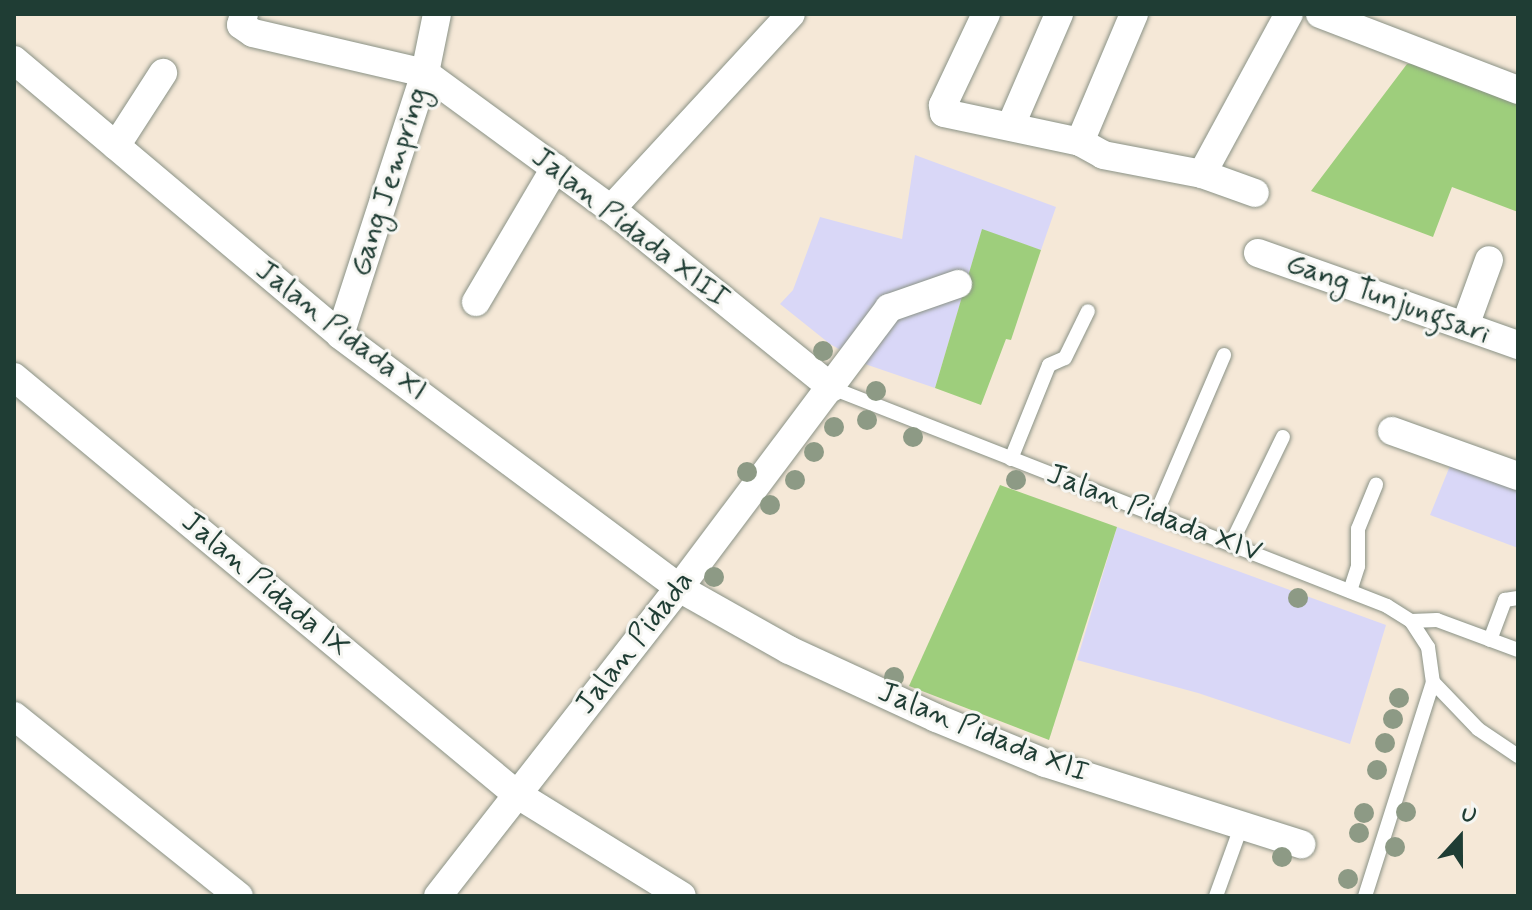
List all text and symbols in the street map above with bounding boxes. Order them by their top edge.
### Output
street label: Gang Jempring [343,83,437,281]
street label: Jalan Pidada XIII [523,139,737,317]
street label: Gang Tunjungsari [1281,245,1495,353]
street label: Jalan Pidada XI [245,250,437,412]
street label: Jalan Pidada XIV [1038,455,1270,573]
street label: Jalan Pidada IX [171,502,359,668]
street label: Jalan Pidada [567,564,703,722]
street label: Jalan Pidada XII [868,673,1098,793]
north arrow [1420,798,1500,878]
text: U [1457,800,1480,831]

